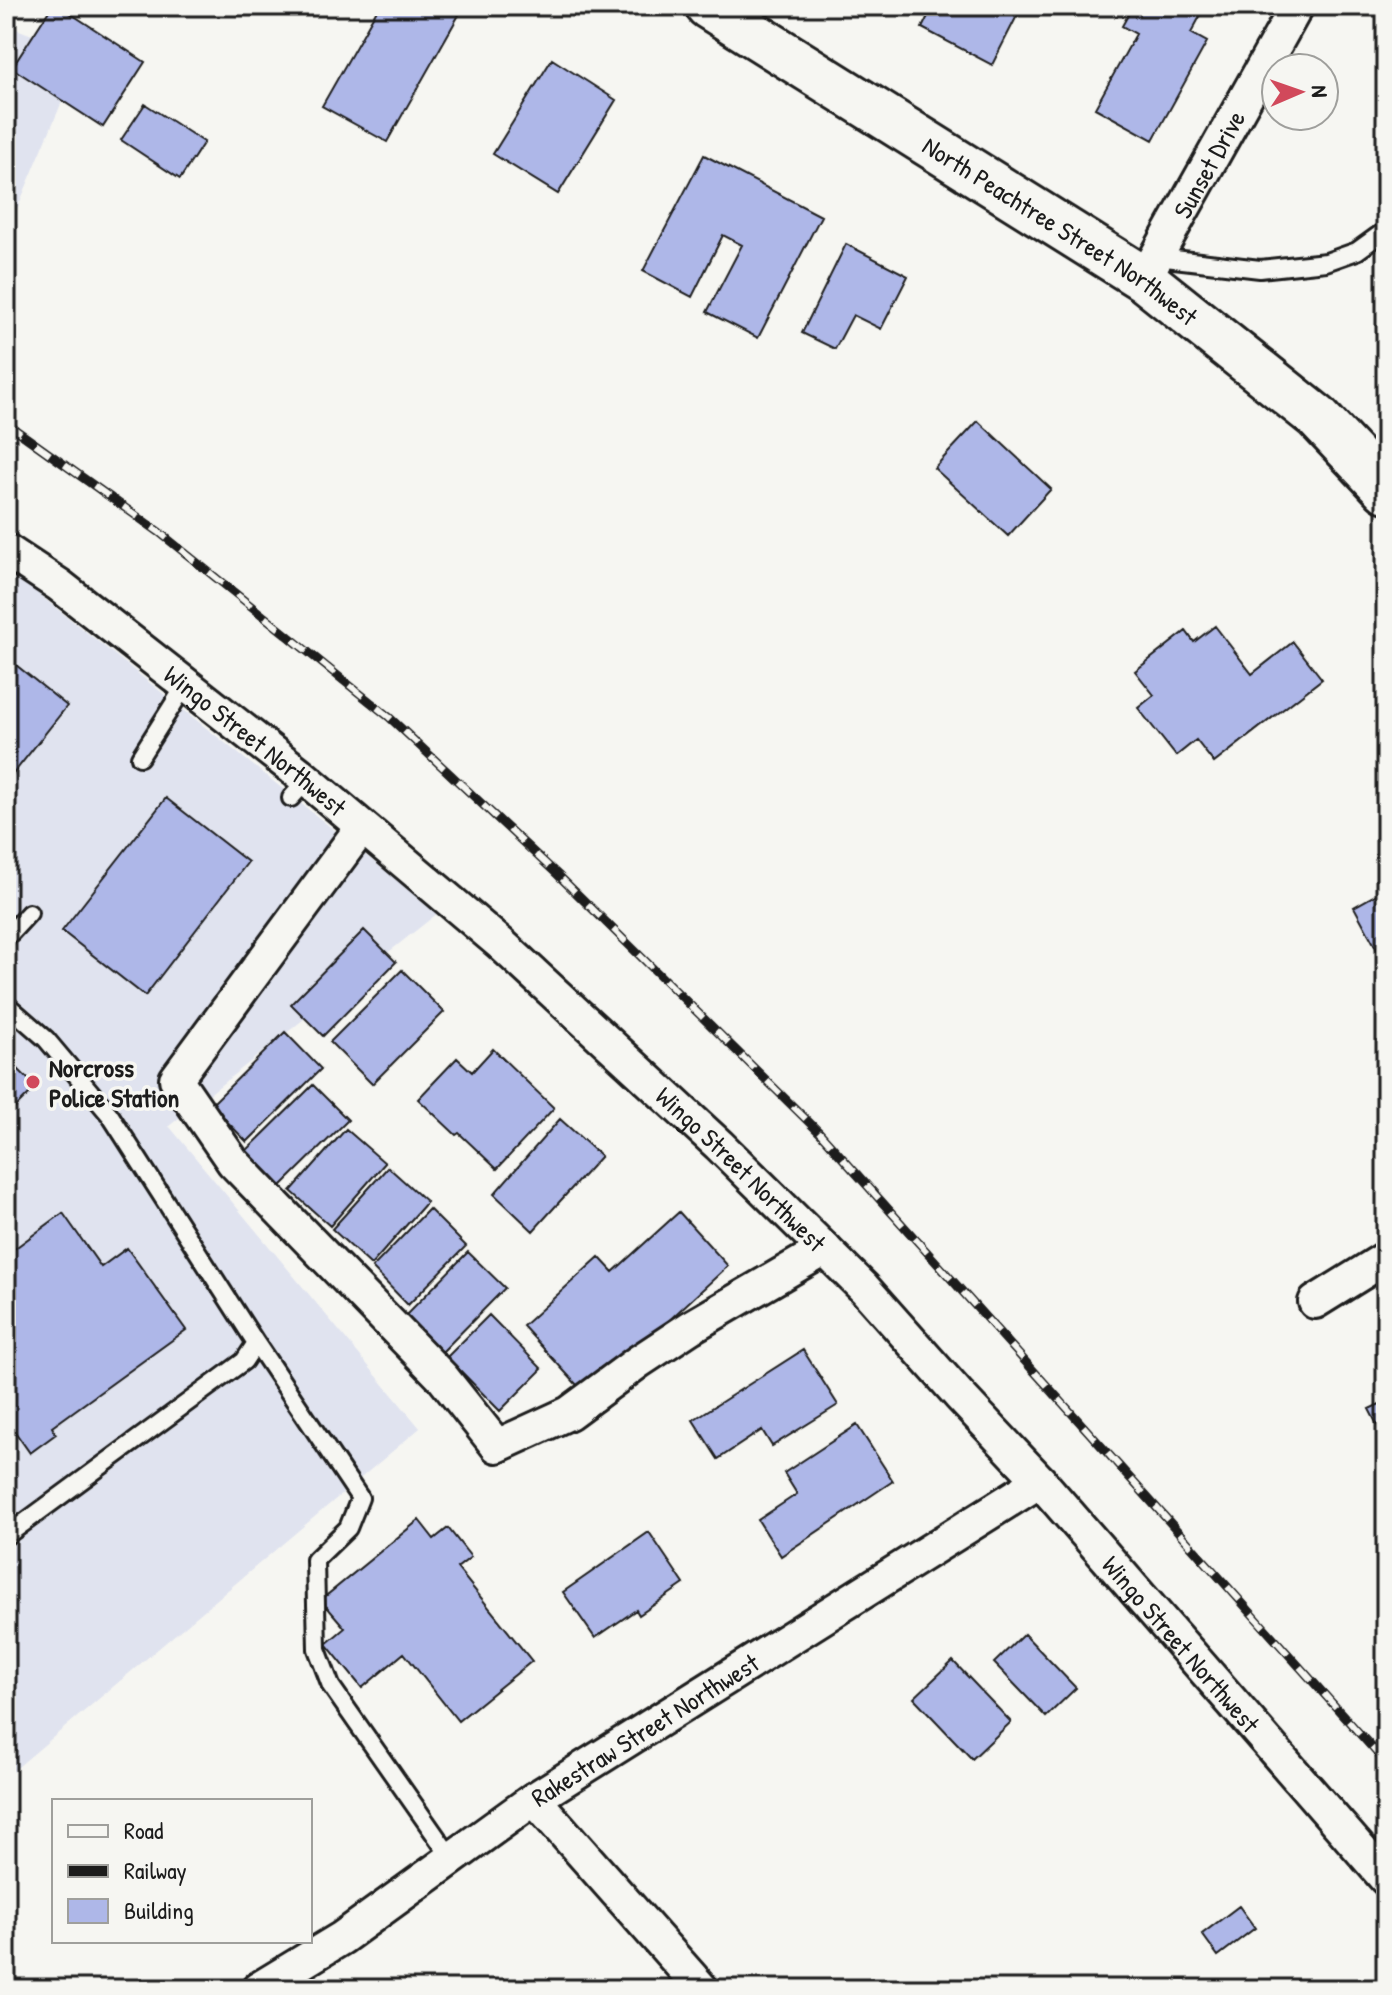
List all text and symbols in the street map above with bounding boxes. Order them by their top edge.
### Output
north arrow [1260,52,1340,132]
text: N [1305,85,1335,98]
street label: Sunset Drive [1164,104,1253,224]
street label: North Peachtree Street Northwest [916,128,1206,334]
street label: Wingo Street Northwest [157,657,355,824]
place label: Norcross Police Station [49,1050,179,1115]
marker: Norcross Police Station [24,1073,42,1091]
street label: Wingo Street Northwest [649,1078,835,1260]
street label: Wingo Street Northwest [1095,1548,1269,1740]
street label: Rakestraw Street Northwest [524,1644,766,1814]
legend [52,1799,312,1943]
text: Road [124,1814,163,1846]
text: Railway [124,1854,187,1886]
text: Building [124,1894,194,1926]

